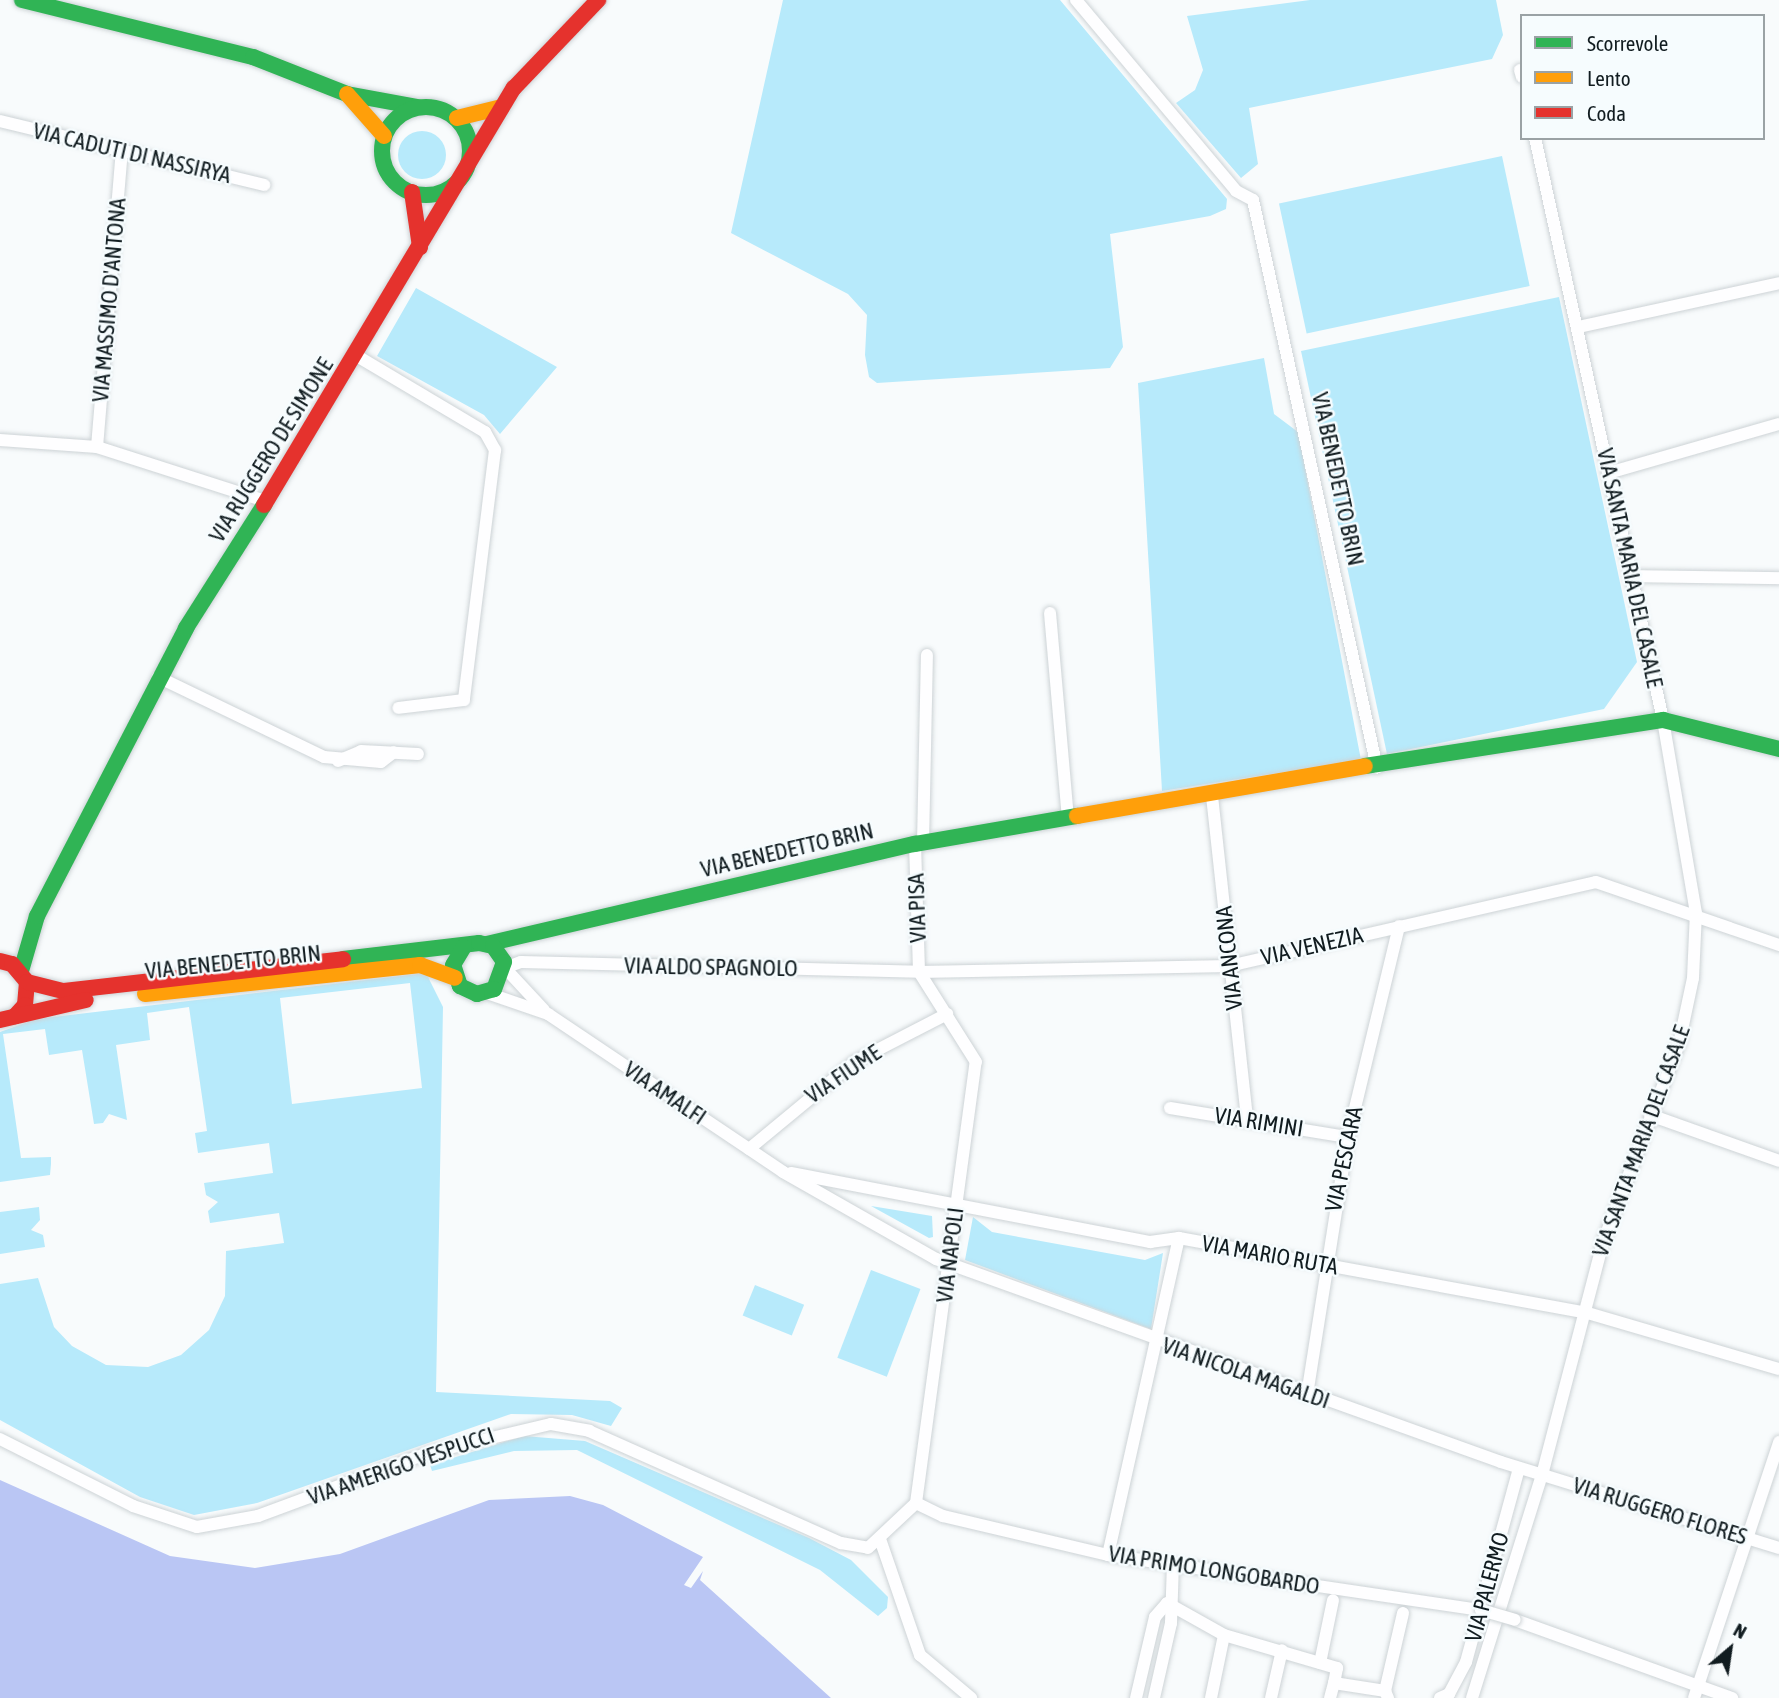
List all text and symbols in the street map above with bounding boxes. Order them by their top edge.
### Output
legend [1520,14,1765,140]
text: Scorrevole [1587,31,1668,55]
text: Lento [1587,66,1631,90]
text: Coda [1587,101,1626,125]
street label: VIA CADUTI DI NASSIRYA [30,117,234,189]
street label: VIA MASSIMO D'ANTONA [86,197,132,403]
street label: VIA RUGGERO DE SIMONE [203,353,339,547]
street label: VIA BENEDETTO BRIN [1306,390,1370,568]
street label: VIA SANTA MARIA DEL CASALE [1591,446,1669,690]
street label: VIA BENEDETTO BRIN [698,817,876,883]
street label: VIA PISA [902,873,932,943]
street label: VIA ANCONA [1210,905,1248,1011]
street label: VIA VENEZIA [1258,921,1366,971]
street label: VIA BENEDETTO BRIN [144,939,322,985]
street label: VIA ALDO SPAGNOLO [624,952,798,982]
street label: VIA SANTA MARIA DEL CASALE [1586,1022,1696,1260]
street label: VIA FIUME [800,1039,886,1109]
street label: VIA AMALFI [619,1055,711,1131]
street label: VIA RIMINI [1213,1101,1305,1143]
street label: VIA PESCARA [1319,1104,1369,1214]
street label: VIA NAPOLI [930,1206,970,1304]
street label: VIA MARIO RUTA [1200,1229,1340,1281]
street label: VIA NICOLA MAGALDI [1159,1331,1333,1415]
street label: VIA AMERIGO VESPUCCI [304,1421,498,1511]
street label: VIA RUGGERO FLORES [1570,1471,1750,1551]
street label: VIA PALERMO [1459,1529,1515,1645]
street label: VIA PRIMO LONGOBARDO [1107,1540,1321,1600]
north arrow [1695,1614,1765,1684]
text: N [1730,1618,1750,1643]

